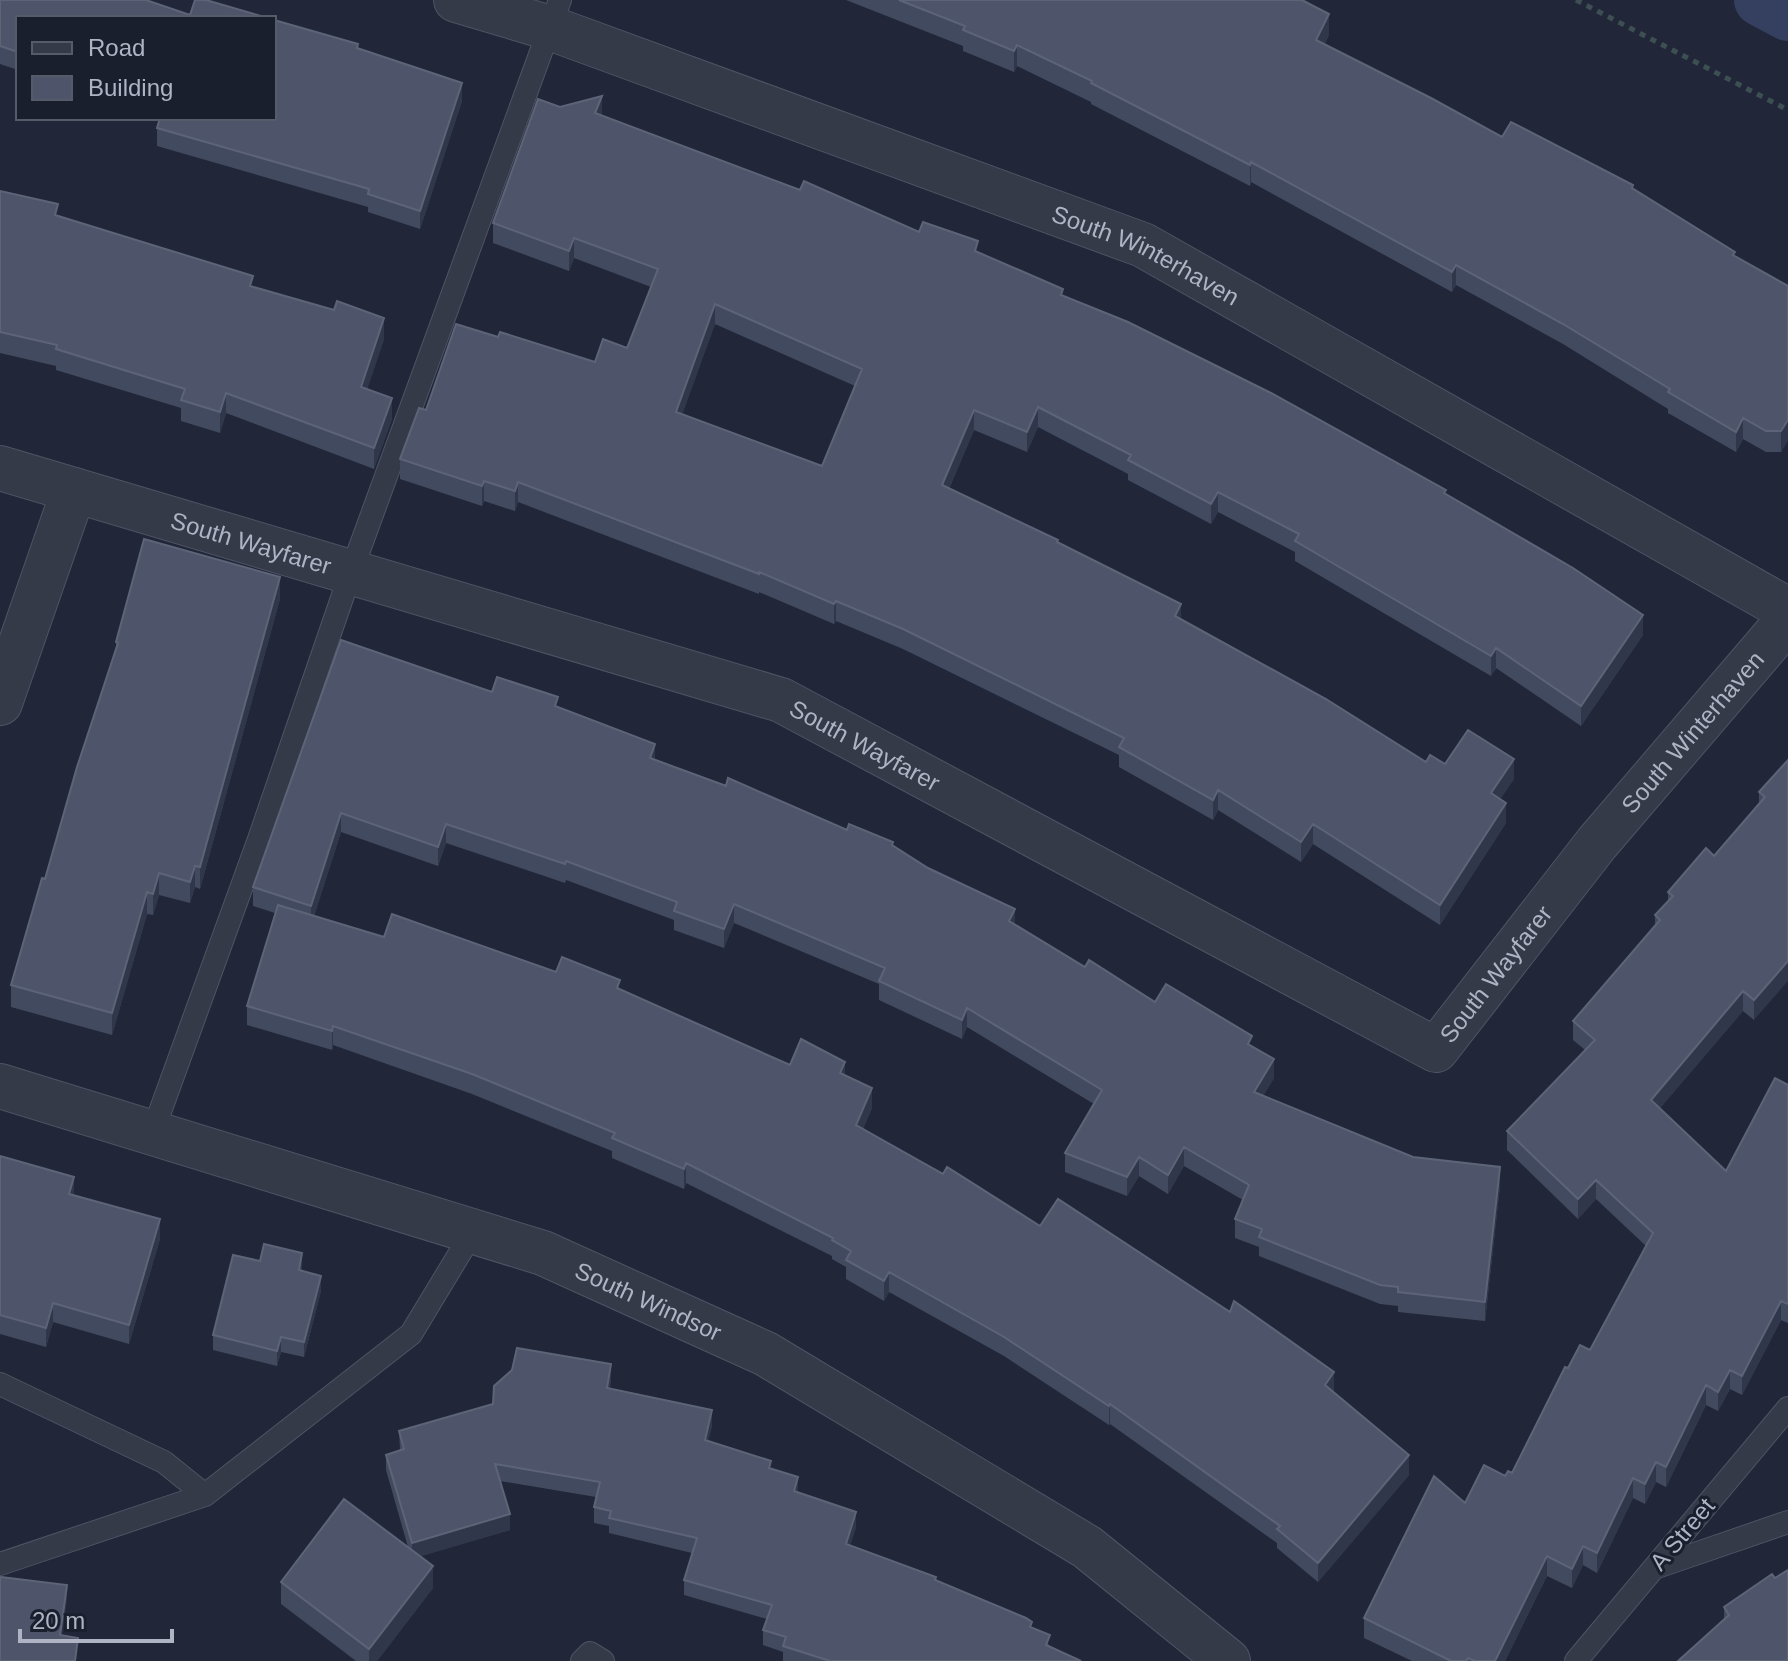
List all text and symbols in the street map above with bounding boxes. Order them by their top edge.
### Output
legend [16,16,276,120]
text: Road [88,34,145,61]
text: Building [88,74,173,101]
street label: South Winterhaven [1049,199,1244,310]
street label: South Wayfarer [168,506,335,579]
street label: South Winterhaven [1616,645,1769,818]
street label: South Wayfarer [785,694,945,796]
street label: South Wayfarer [1434,900,1557,1048]
street label: South Windsor [571,1256,726,1346]
street label: A Street [1644,1492,1720,1575]
scale bar [20,1593,172,1643]
text: 20 m [32,1607,85,1634]

